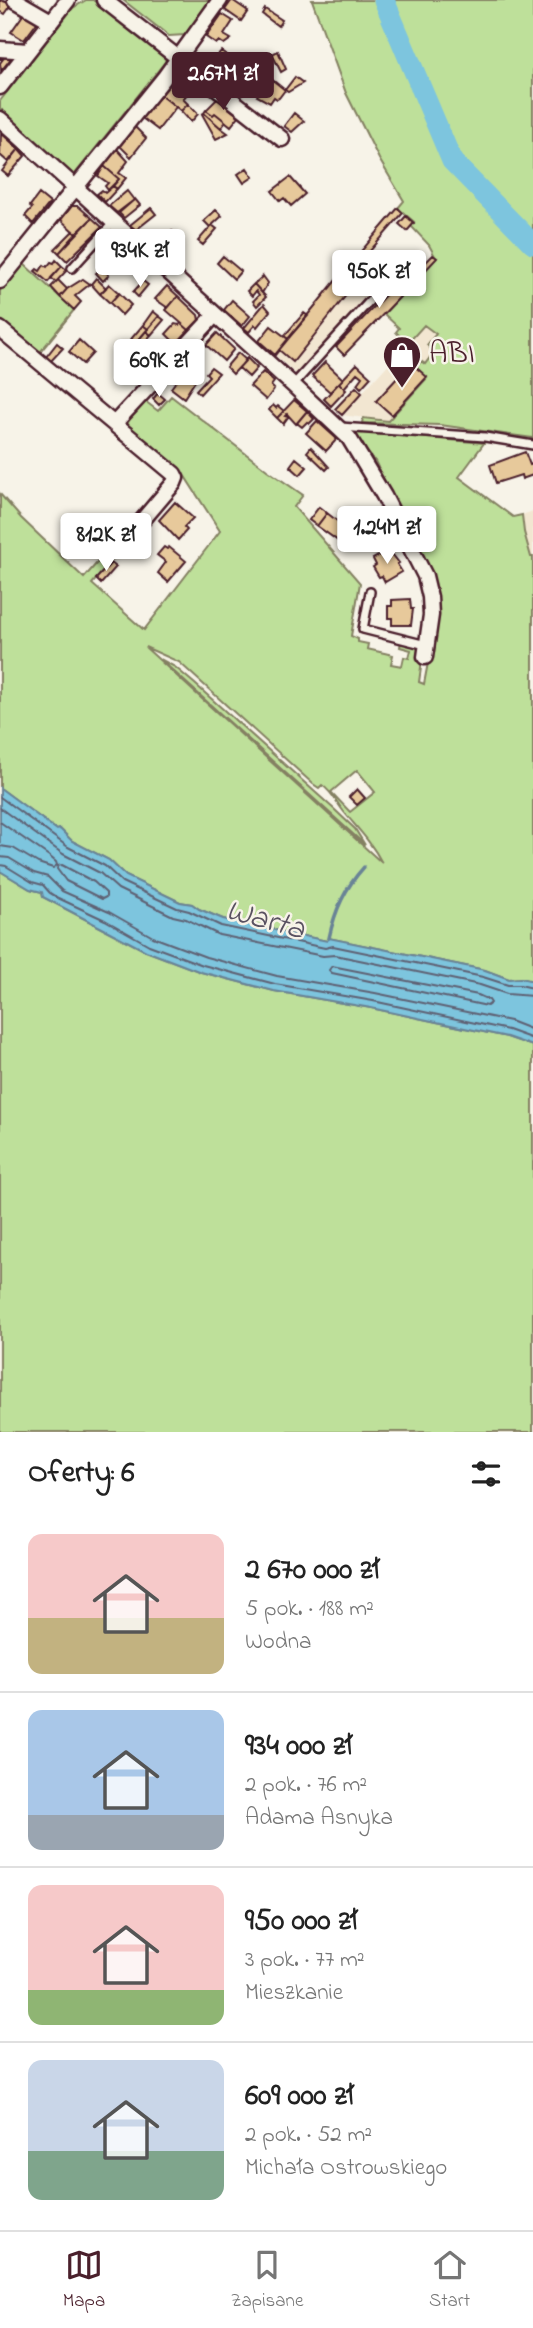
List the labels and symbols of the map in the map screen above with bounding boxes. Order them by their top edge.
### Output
pin: 2.67M zł [151,52,295,112]
pin: 934K zł [75,230,205,289]
pin: 950K zł [314,250,444,310]
place label: ABI [429,333,475,377]
shop icon: ABI [381,334,423,389]
pin: 609K zł [94,340,224,399]
pin: 1.24M zł [315,506,459,566]
pin: 812K zł [41,514,171,573]
water label: Warta [220,888,310,954]

